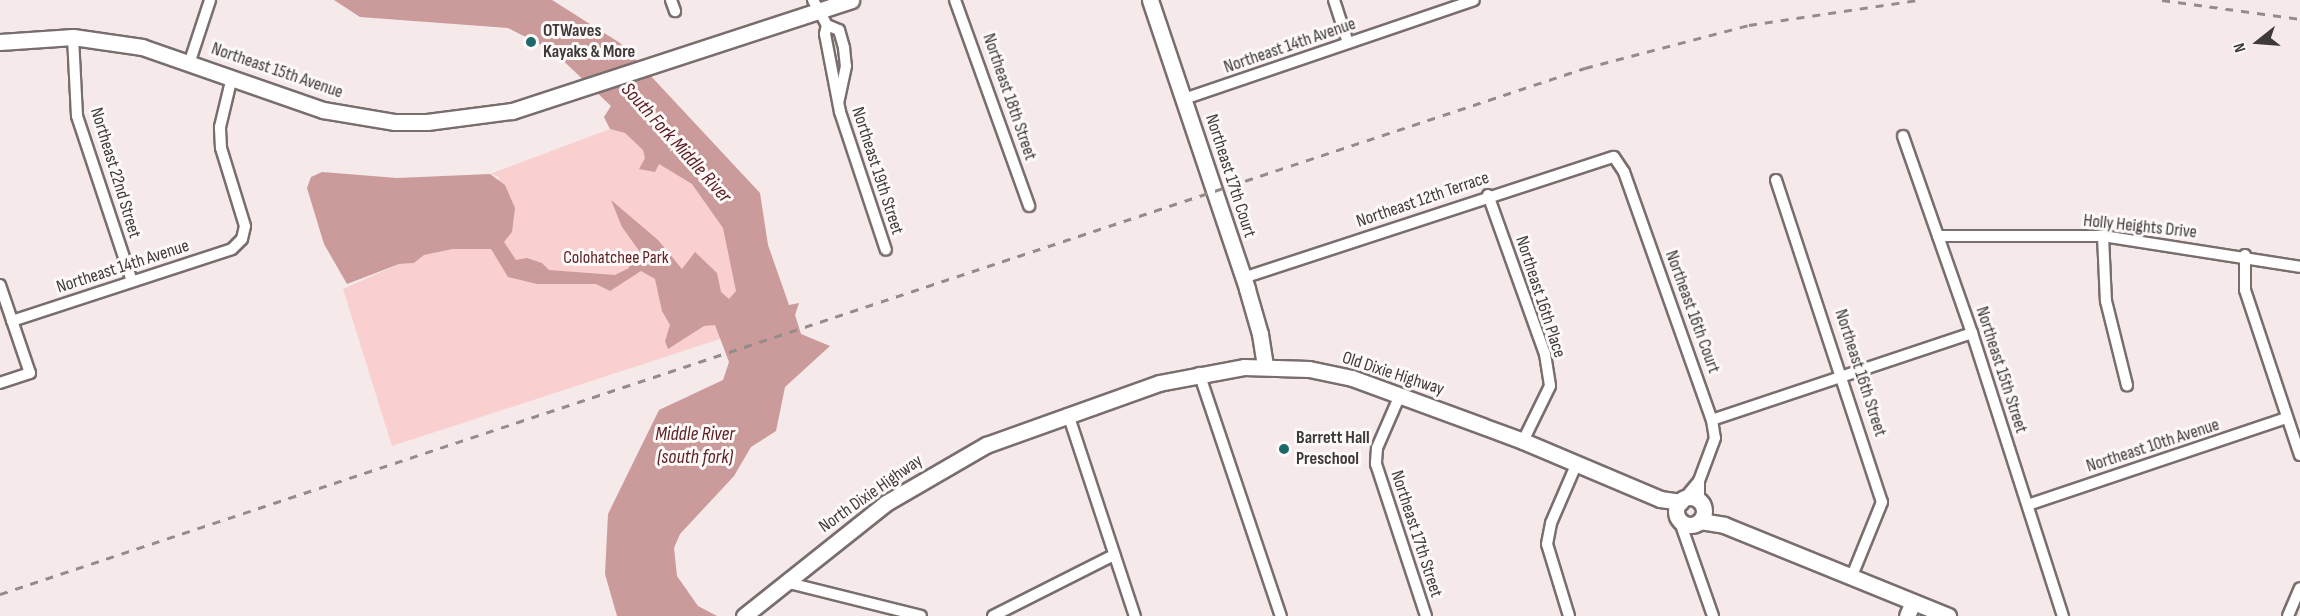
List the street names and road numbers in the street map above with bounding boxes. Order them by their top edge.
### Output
street label: Northeast 14th Avenue [1221,13,1359,79]
street label: Northeast 18th Street [977,31,1041,163]
street label: Northeast 15th Avenue [208,38,346,104]
street label: Northeast 22nd Street [85,105,145,241]
street label: Northeast 19th Street [846,105,908,237]
street label: Northeast 17th Court [1200,112,1260,240]
street label: Northeast 12th Terrace [1354,167,1492,233]
street label: Holly Heights Drive [2082,210,2198,244]
street label: Northeast 16th Place [1510,233,1570,361]
street label: Northeast 14th Avenue [54,235,192,299]
street label: Northeast 16th Court [1660,248,1724,376]
street label: Northeast 15th Street [1970,304,2032,436]
street label: Northeast 16th Street [1829,307,1891,439]
street label: Old Dixie Highway [1339,347,1447,401]
street label: Northeast 10th Avenue [2084,414,2222,478]
street label: North Dixie Highway [815,450,927,538]
street label: Northeast 17th Street [1385,468,1447,600]

